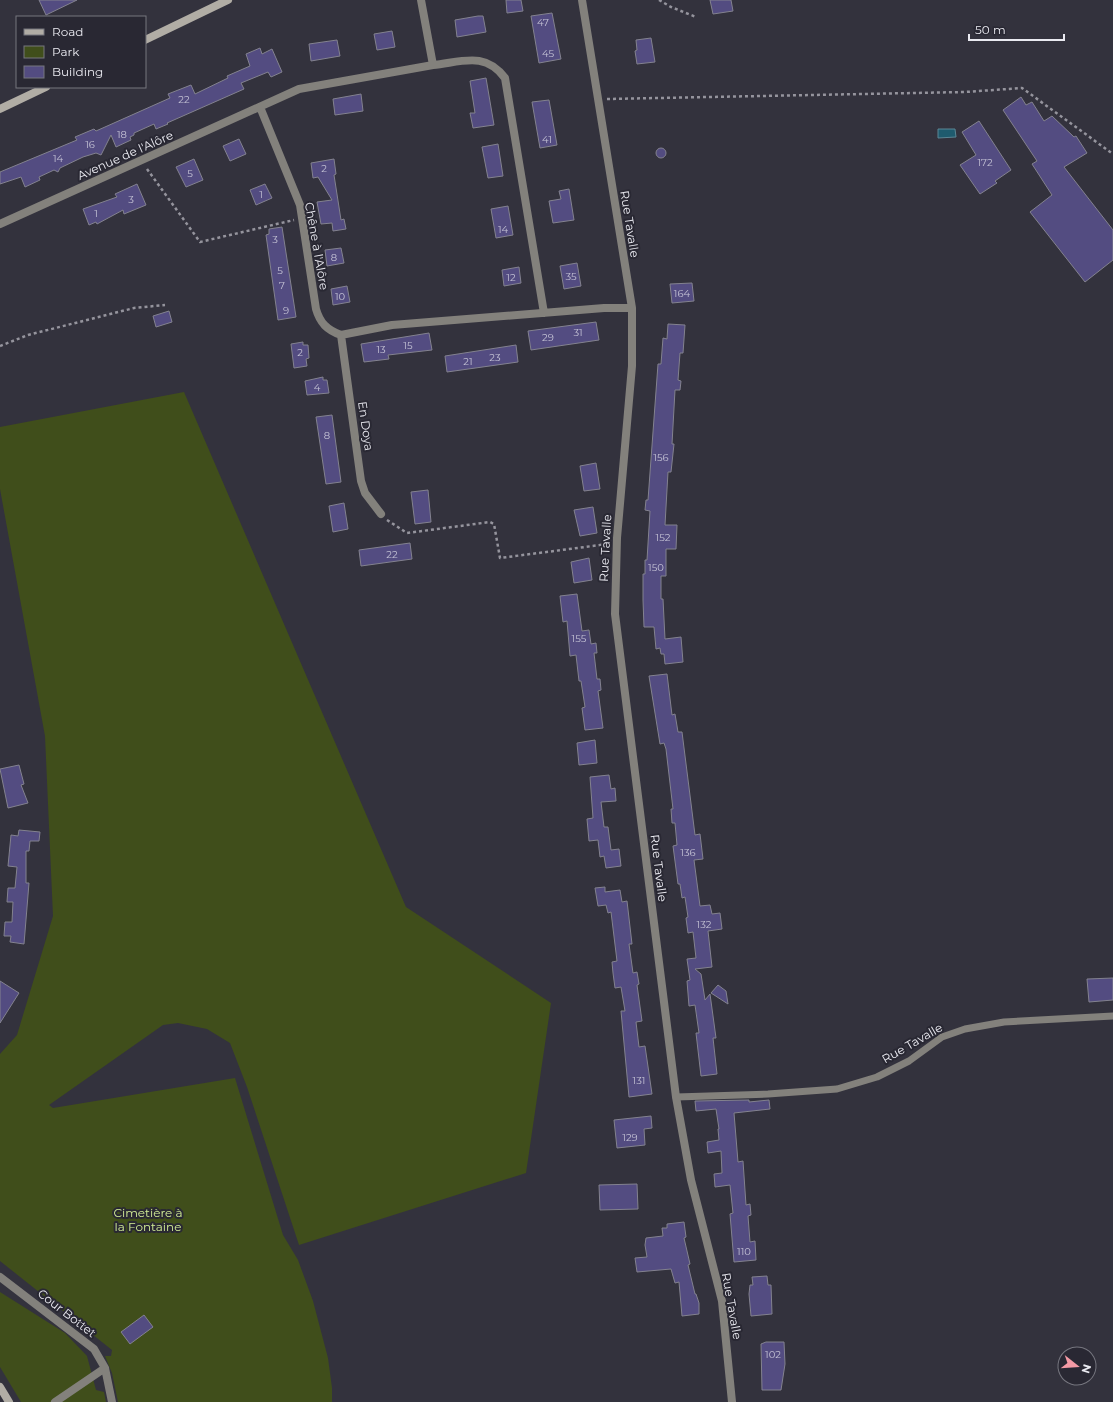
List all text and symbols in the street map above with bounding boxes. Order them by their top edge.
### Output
legend [16,16,146,88]
house number: 47 [537,16,549,29]
scale bar [969,16,1064,42]
text: 50 m [975,22,1006,37]
text: Road [52,24,83,39]
text: Park [52,44,80,59]
house number: 45 [542,47,554,60]
text: Building [52,64,103,79]
house number: 22 [178,93,190,106]
street label: Avenue de l'Alôre [75,127,175,183]
house number: 18 [117,128,127,141]
house number: 41 [542,133,552,146]
house number: 16 [85,138,95,151]
house number: 14 [53,152,63,165]
house number: 172 [977,156,993,169]
house number: 2 [321,162,327,175]
house number: 5 [187,167,193,180]
house number: 1 [259,188,263,201]
street label: Rue Tavalle [617,189,643,259]
house number: 3 [128,193,134,206]
street label: Chêne à l'Alôre [302,201,332,291]
house number: 1 [94,207,98,220]
house number: 14 [498,223,508,236]
house number: 3 [272,233,278,246]
house number: 8 [331,251,337,264]
house number: 5 [277,264,283,277]
house number: 35 [565,270,577,283]
house number: 12 [506,271,516,284]
house number: 7 [279,279,285,292]
house number: 164 [674,287,691,300]
house number: 10 [335,290,345,303]
house number: 9 [283,304,289,317]
house number: 31 [573,326,583,339]
house number: 29 [542,331,554,344]
house number: 15 [403,339,413,352]
house number: 13 [376,343,386,356]
house number: 2 [297,346,303,359]
house number: 23 [489,351,501,364]
house number: 21 [463,355,473,368]
house number: 4 [314,381,321,394]
street label: En Doya [355,400,377,452]
house number: 8 [324,429,330,442]
house number: 156 [653,451,669,464]
street label: Rue Tavalle [596,514,614,582]
house number: 152 [656,531,671,544]
house number: 22 [386,548,398,561]
house number: 150 [648,561,664,574]
house number: 155 [572,632,587,645]
street label: Rue Tavalle [647,833,671,903]
house number: 136 [680,846,696,859]
house number: 132 [697,918,712,931]
street label: Rue Tavalle [879,1020,945,1066]
house number: 131 [633,1074,645,1087]
house number: 129 [622,1131,638,1144]
park label: Cimetière à la Fontaine [113,1205,183,1234]
house number: 110 [737,1245,751,1258]
street label: Rue Tavalle [719,1271,745,1341]
street label: Cour Bottet [35,1286,99,1340]
north arrow [1057,1346,1097,1386]
house number: 102 [765,1348,781,1361]
text: N [1079,1363,1095,1375]

